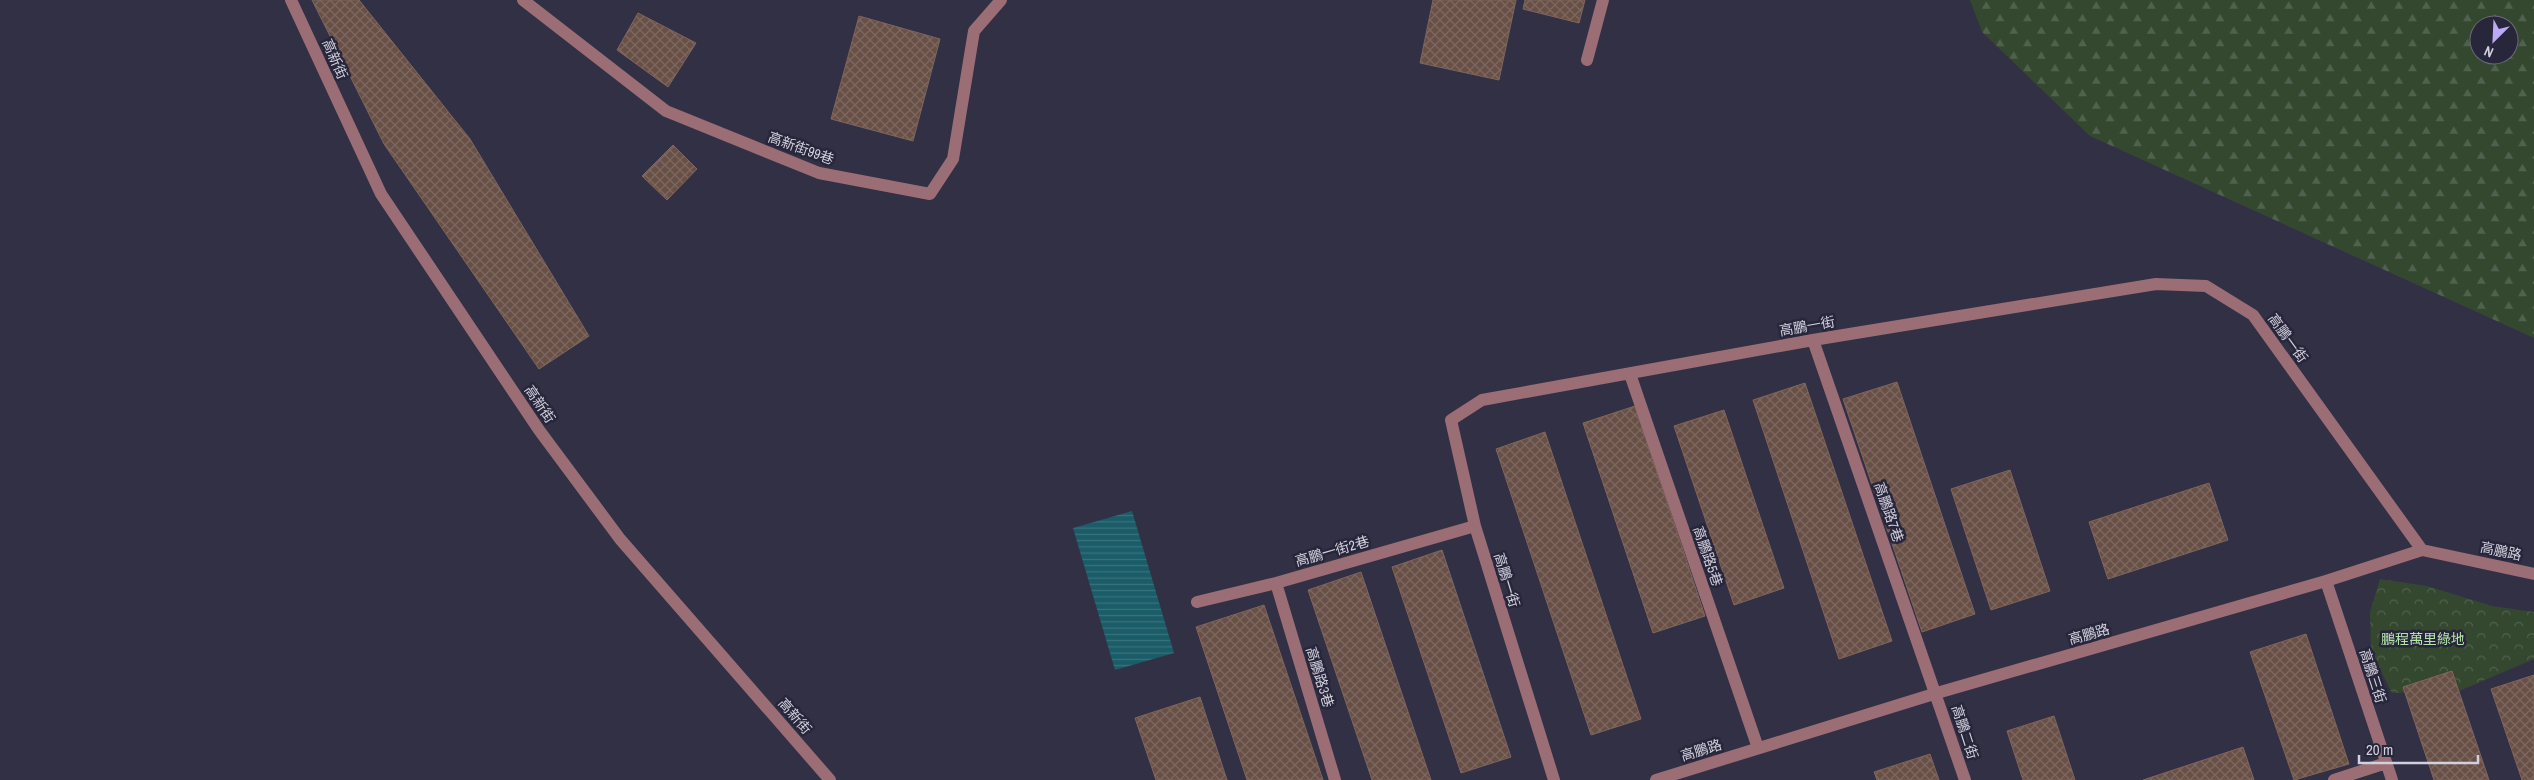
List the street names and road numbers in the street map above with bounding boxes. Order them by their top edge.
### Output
street label: 高新街 [318,36,352,82]
street label: 高新街99巷 [766,128,836,168]
street label: 高鵬一街 [2264,310,2312,366]
street label: 高鵬一街 [1778,312,1836,340]
street label: 高新街 [521,382,559,426]
street label: 高鵬路7巷 [1870,480,1908,544]
street label: 高鵬路5巷 [1689,524,1727,588]
street label: 高鵬一街2巷 [1293,532,1371,570]
street label: 高鵬路 [2479,538,2523,564]
street label: 高鵬一街 [1490,551,1524,609]
street label: 高鵬路 [2066,620,2112,648]
street label: 高鵬路3巷 [1302,645,1338,709]
street label: 高鵬三街 [2356,647,2390,705]
street label: 高新街 [774,694,816,738]
street label: 高鵬二街 [1948,703,1982,761]
street label: 高鵬路 [1678,735,1724,765]

